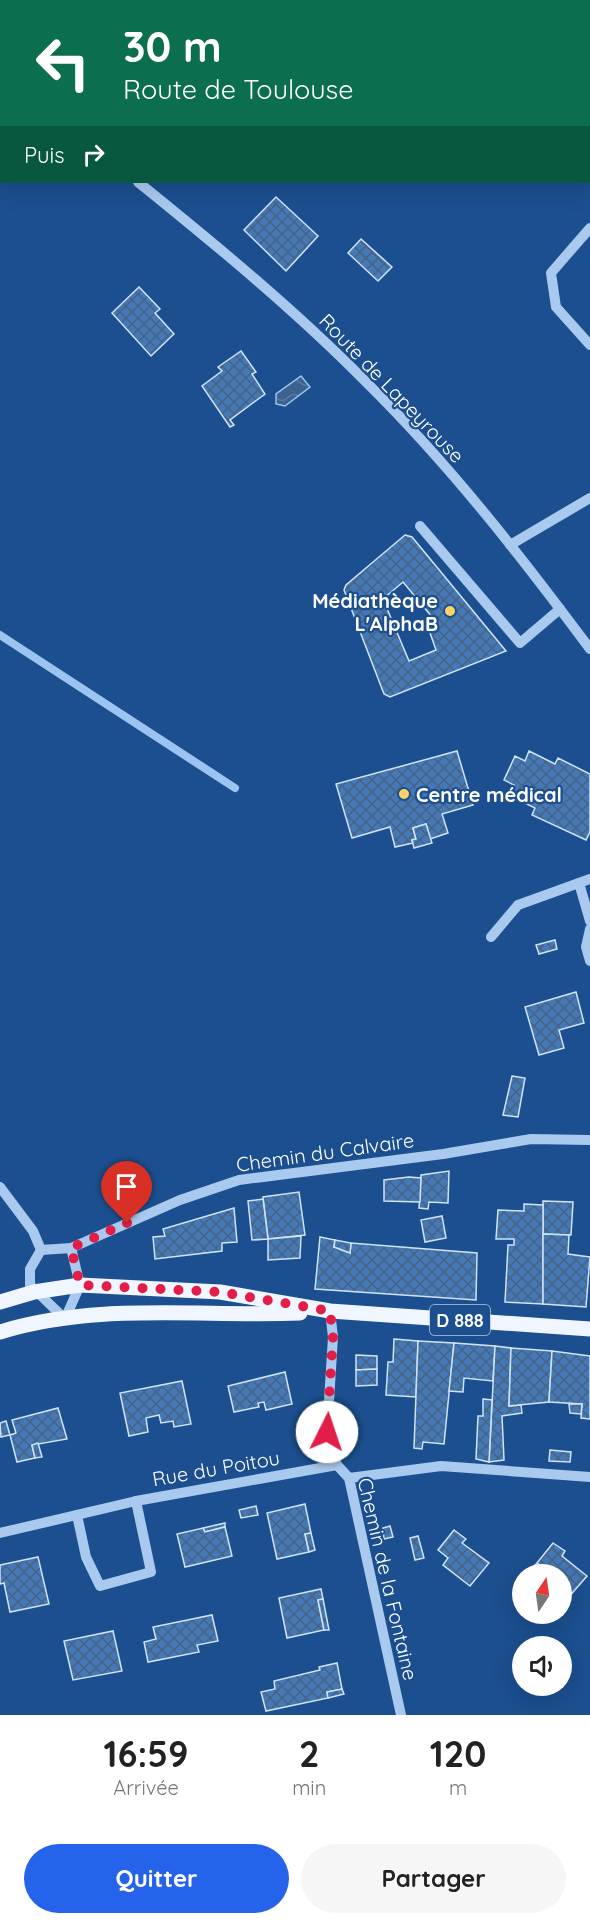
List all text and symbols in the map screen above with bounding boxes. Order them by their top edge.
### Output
text: 30 m [123,20,222,73]
icon: left [24,24,102,102]
text: Route de Toulouse [123,72,354,106]
icon: right [77,138,110,171]
text: Puis [24,141,65,169]
street label: Route de Lapeyrouse [314,308,470,468]
place label: Médiathèque L'AlphaB [312,588,438,636]
marker: Médiathèque L'AlphaB [443,604,457,618]
place label: Centre médical [416,782,562,807]
marker: Centre médical [397,787,411,801]
street label: Chemin du Calvaire [234,1127,416,1177]
pin [101,1161,152,1223]
icon: arrive [110,1170,143,1203]
road number: D 888 [430,1305,490,1335]
position arrow [295,1400,359,1464]
street label: Rue du Poitou [150,1445,282,1491]
street label: Chemin de la Fontaine [353,1475,423,1683]
north arrow [512,1564,572,1624]
map controls [512,1564,572,1696]
button: sound [512,1636,572,1696]
text: 16:59 [104,1731,189,1776]
text: 2 [299,1731,319,1776]
text: 120 [430,1731,486,1776]
text: Arrivée [113,1775,179,1800]
text: min [292,1775,326,1800]
text: m [449,1775,467,1800]
button: Quitter [24,1844,289,1913]
button: Partager [301,1844,566,1913]

